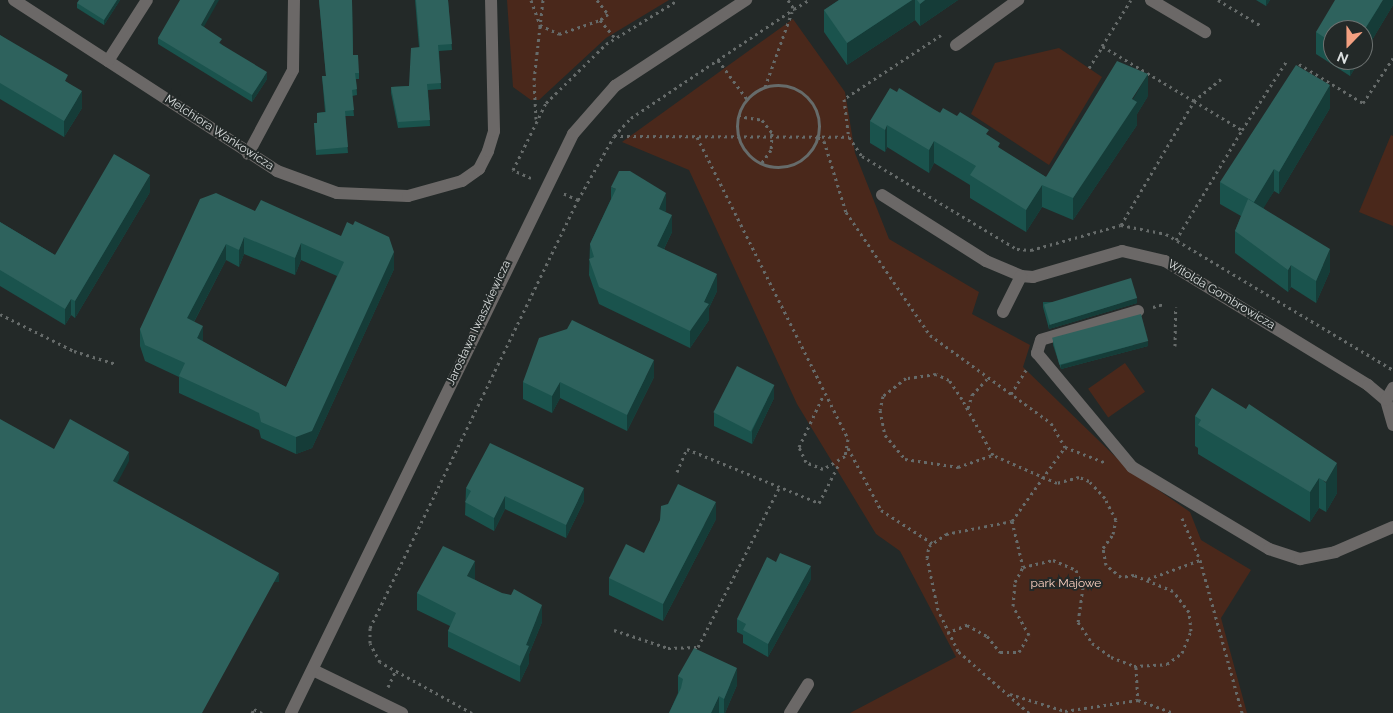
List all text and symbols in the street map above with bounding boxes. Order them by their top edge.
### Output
north arrow [1323,20,1373,70]
text: N [1335,49,1351,67]
street label: Melchiora Wańkowicza [162,92,276,174]
street label: Witolda Gombrowicza [1165,257,1277,333]
street label: Jarosława Iwaszkiewicza [444,258,514,388]
park label: park Majowe [1031,577,1101,591]

